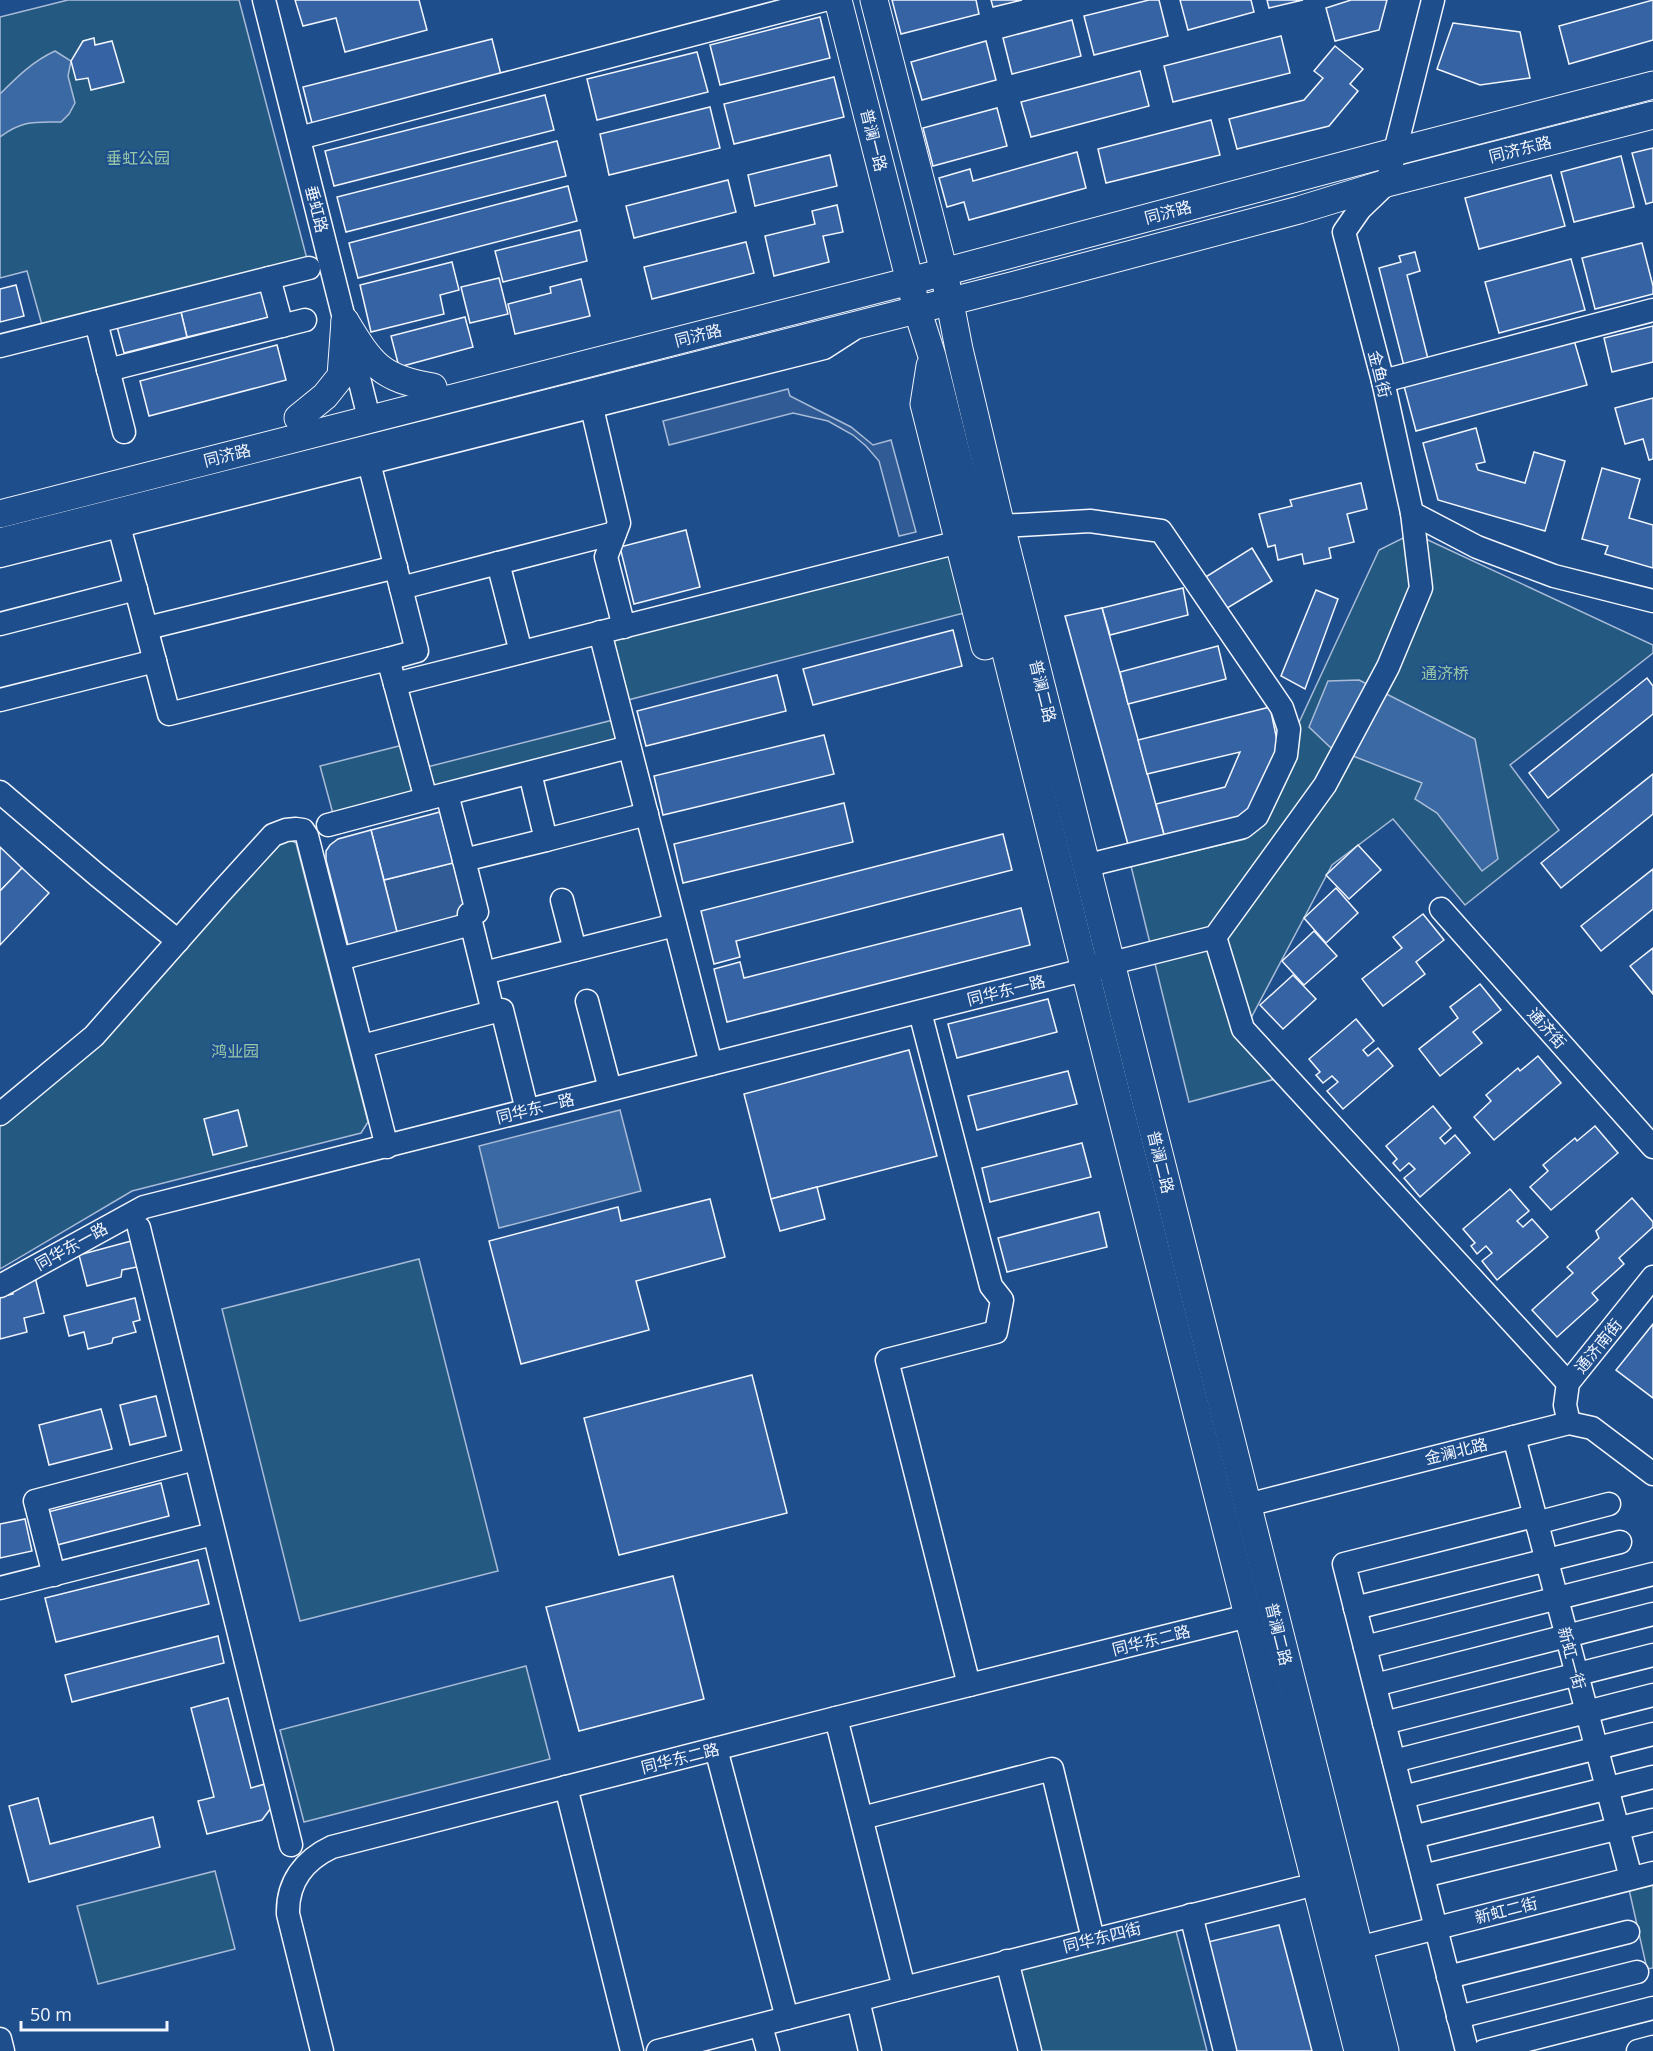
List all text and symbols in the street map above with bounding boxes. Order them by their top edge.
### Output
street label: 普澜一路 [856,106,892,174]
street label: 同济东路 [1486,131,1554,167]
park label: 垂虹公园 [106,147,170,169]
street label: 垂虹路 [301,183,333,235]
street label: 同济路 [1142,195,1194,229]
street label: 同济路 [672,319,724,351]
street label: 金鱼街 [1364,348,1396,400]
street label: 同济路 [201,439,253,471]
street label: 普澜二路 [1025,657,1061,725]
park label: 通济桥 [1421,662,1469,684]
street label: 同华东一路 [965,970,1047,1010]
street label: 通济街 [1523,1003,1571,1053]
park label: 鸿业园 [211,1040,259,1062]
street label: 同华东一路 [494,1088,576,1128]
street label: 普澜二路 [1143,1128,1179,1196]
street label: 同华东一路 [31,1217,111,1275]
street label: 通济南街 [1569,1314,1627,1378]
street label: 金澜北路 [1422,1433,1490,1469]
street label: 普澜二路 [1261,1600,1297,1668]
street label: 同华东二路 [1110,1620,1192,1660]
street label: 新虹一街 [1553,1624,1591,1692]
street label: 同华东二路 [639,1738,721,1778]
street label: 新虹二街 [1472,1892,1540,1928]
street label: 同华东四街 [1061,1917,1143,1957]
scale bar [21,1994,166,2032]
text: 50 m [30,2002,72,2026]

